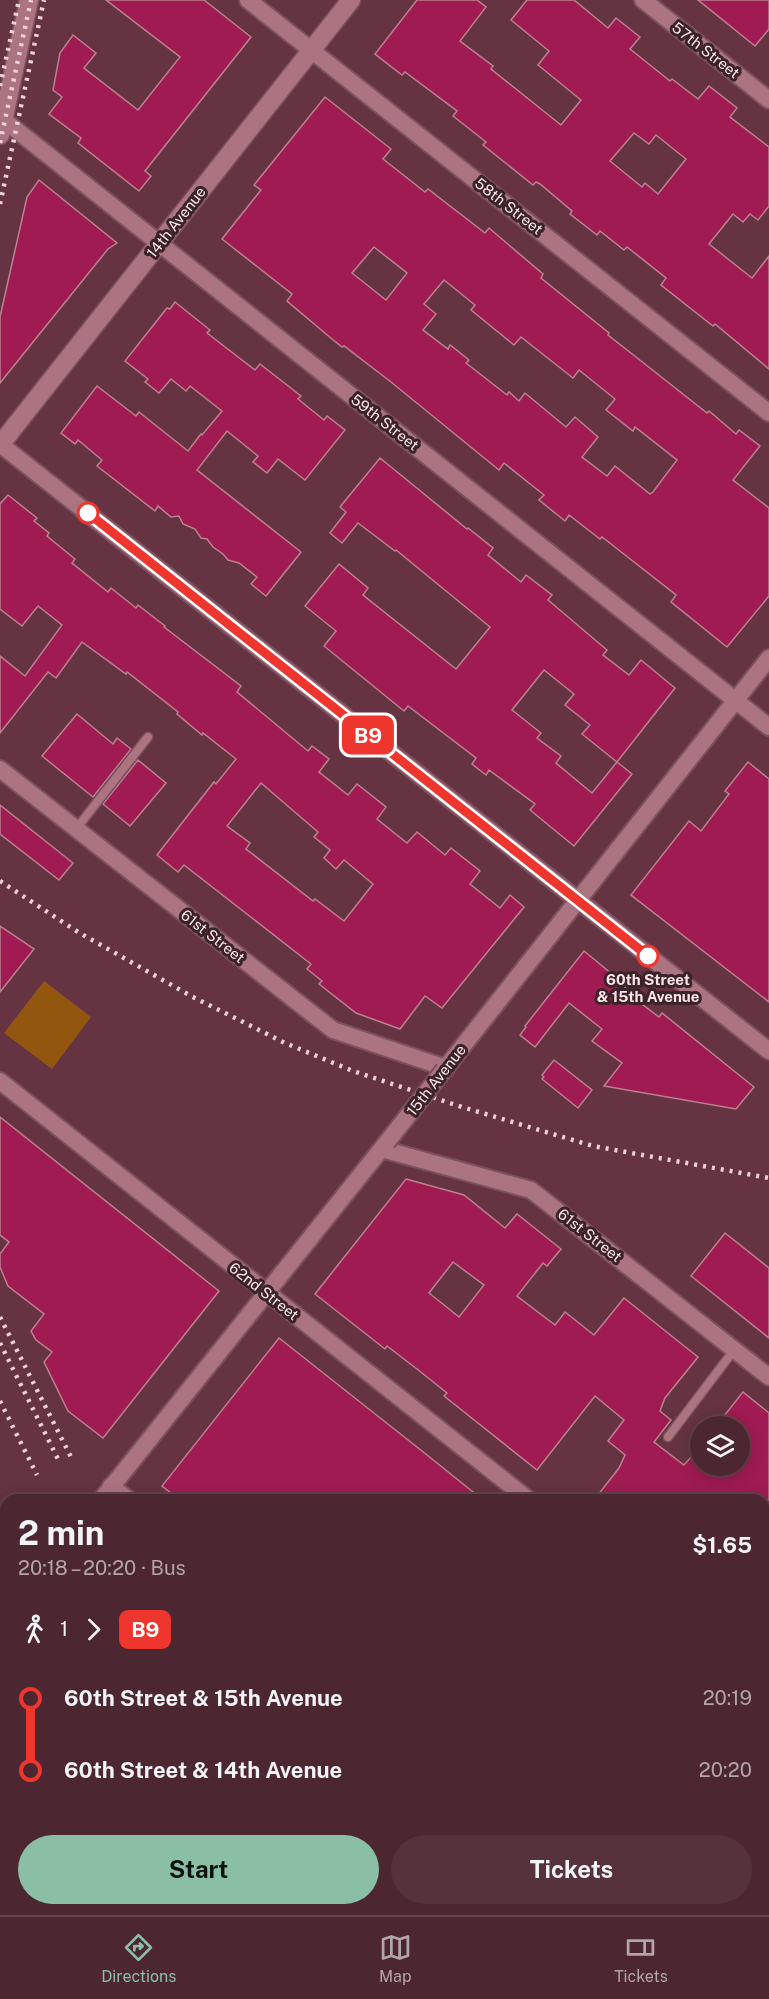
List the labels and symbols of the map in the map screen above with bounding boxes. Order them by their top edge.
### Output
street label: 57th Street [669,19,743,82]
street label: 58th Street [472,174,546,238]
street label: 14th Avenue [143,183,209,261]
street label: 59th Street [348,390,422,454]
unlabelled marker [77,502,99,524]
line badge: B9 [341,716,395,754]
street label: 61st Street [178,906,248,966]
marker: 60th Street & 15th Avenue [637,945,659,967]
place label: 60th Street & 15th Avenue [597,971,699,1005]
street label: 15th Avenue [403,1041,469,1119]
street label: 61st Street [555,1205,625,1265]
street label: 62nd Street [226,1259,302,1323]

